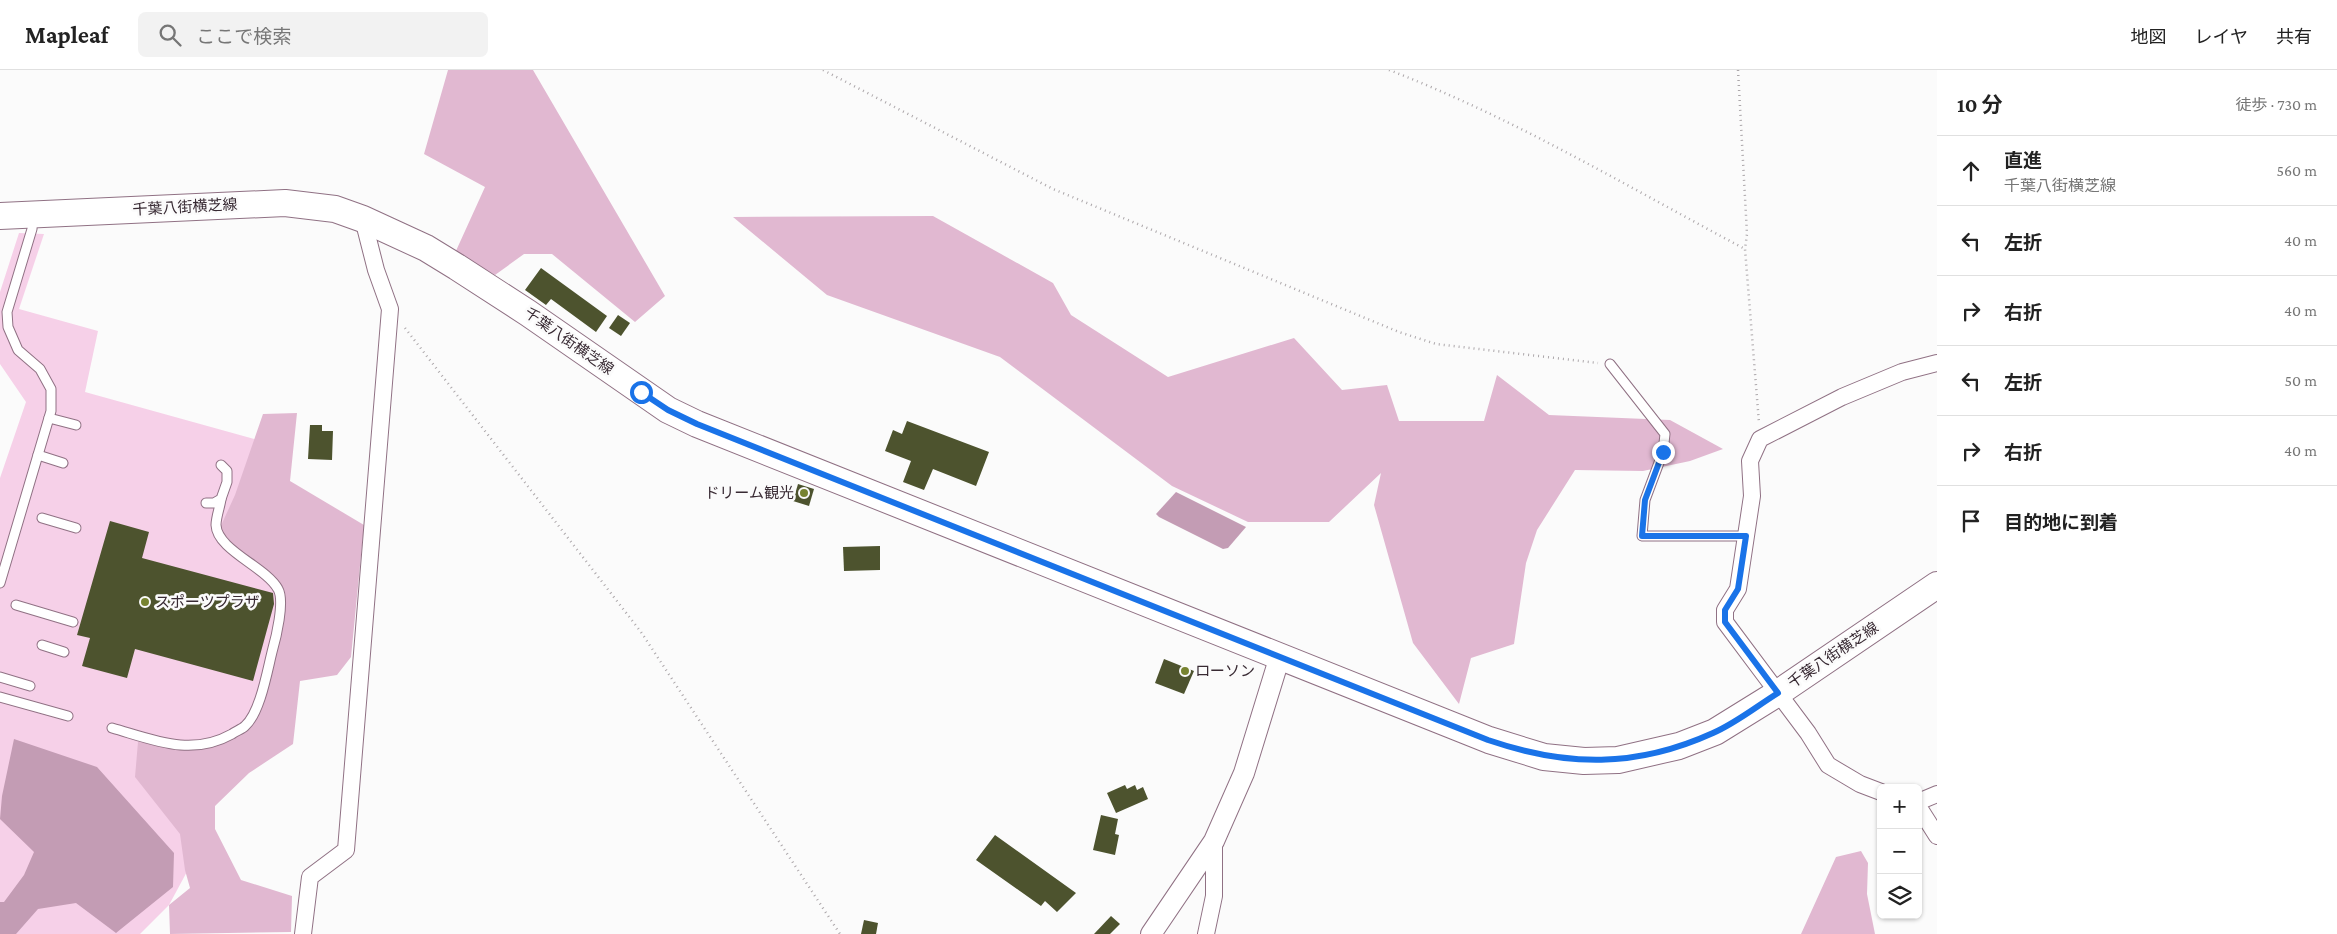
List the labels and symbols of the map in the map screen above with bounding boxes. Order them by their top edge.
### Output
street label: 千葉八街横芝線 [132,196,238,218]
street label: 千葉八街横芝線 [521,304,617,378]
route start [630,381,653,404]
route end [1652,441,1675,464]
place label: ドリーム観光 [704,485,794,501]
marker: ドリーム観光 [798,487,810,499]
place label: スポーツプラザ [155,594,260,610]
marker: スポーツプラザ [139,596,151,608]
street label: 千葉八街横芝線 [1785,619,1881,691]
place label: ローソン [1195,663,1255,679]
marker: ローソン [1179,665,1191,677]

